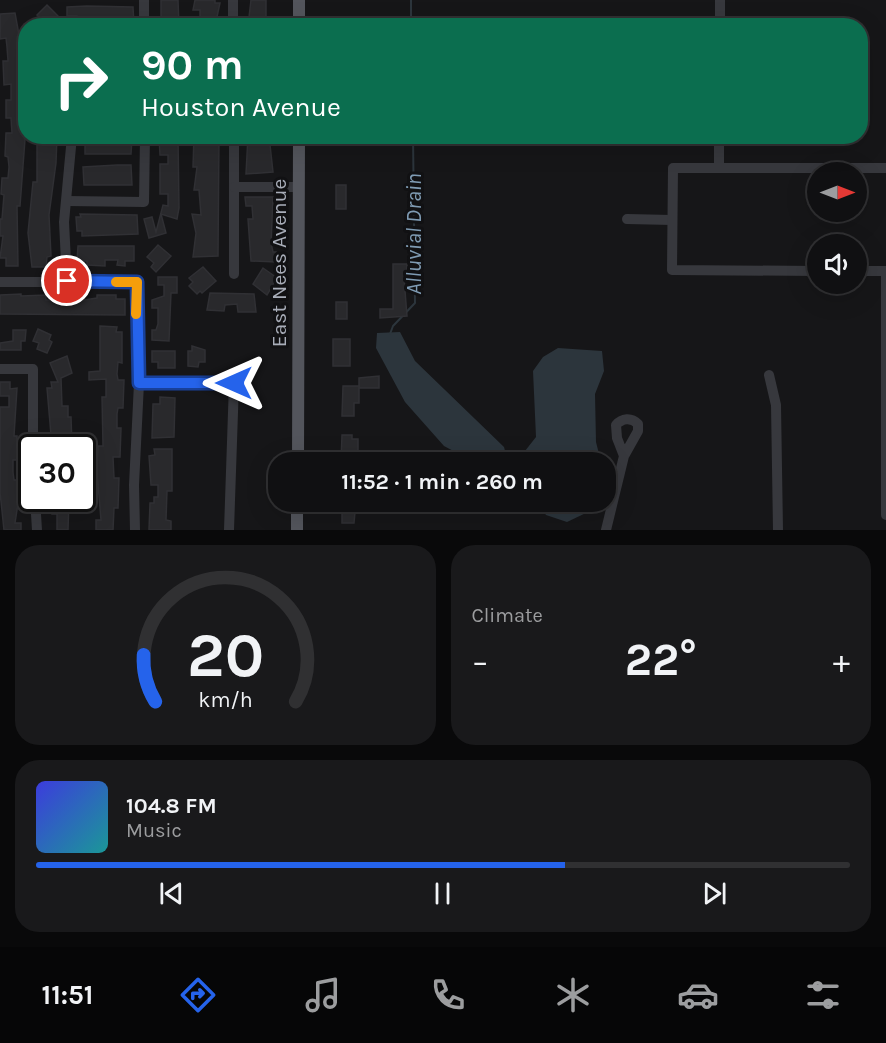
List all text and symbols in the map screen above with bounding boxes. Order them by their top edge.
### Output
text: 90 m [141,40,244,90]
icon: right [42,42,120,120]
text: Houston Avenue [141,91,341,123]
north arrow [807,162,867,222]
map controls [807,162,867,294]
water label: Alluvial Drain [401,173,427,295]
street label: East Nees Avenue [267,179,291,347]
button: sound [807,234,867,294]
pin [41,255,92,306]
icon: arrive [50,264,83,297]
position arrow [202,351,266,415]
speed limit sign: 30 [18,434,96,512]
text: 11:52 · 1 min · 260 m [341,469,543,495]
text: Climate [472,604,543,627]
text: 20 [187,619,264,692]
text: 22° [625,634,697,686]
text: − [472,642,489,680]
text: + [833,642,850,680]
text: km/h [198,687,252,712]
text: 104.8 FM [126,793,217,819]
text: Music [126,819,182,842]
icon: previous [155,877,188,910]
icon: pause [426,877,459,910]
icon: next [698,877,731,910]
icon: directions [177,974,219,1016]
icon: music [302,974,344,1016]
icon: phone [427,974,469,1016]
icon: climate [552,974,594,1016]
icon: car [677,974,719,1016]
icon: filters [802,974,844,1016]
text: 11:51 [42,979,93,1011]

